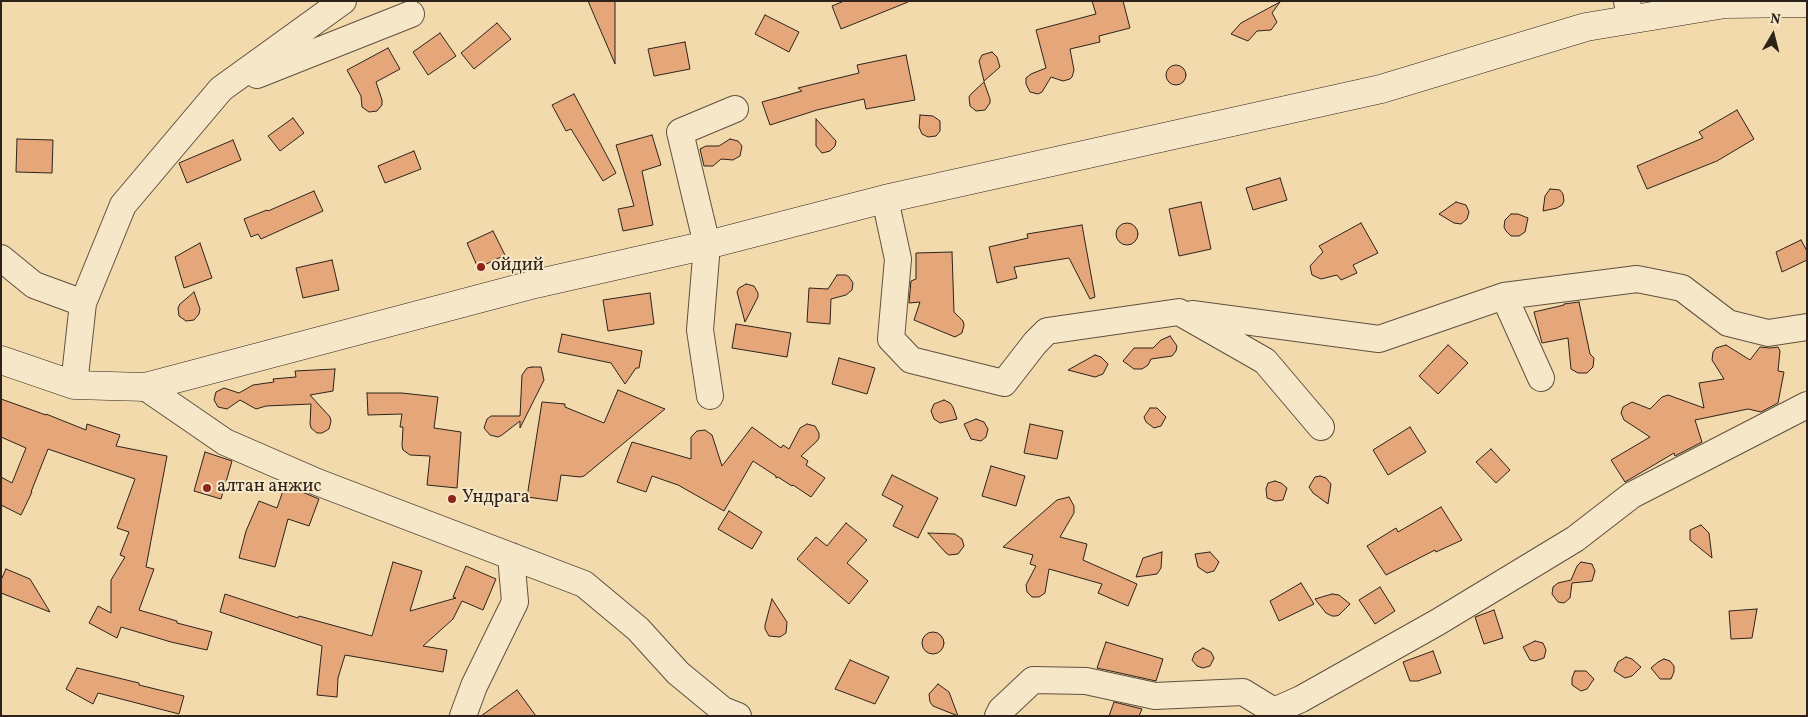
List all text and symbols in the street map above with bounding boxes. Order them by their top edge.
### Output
north arrow [1748,10,1798,60]
text: N [1769,10,1782,30]
place label: ойдий [491,256,544,278]
marker: ойдий [475,261,487,273]
place label: алтан анжис [217,477,321,499]
marker: алтан анжис [201,482,213,494]
place label: Ундрага [462,488,530,510]
marker: Ундрага [446,493,458,505]

